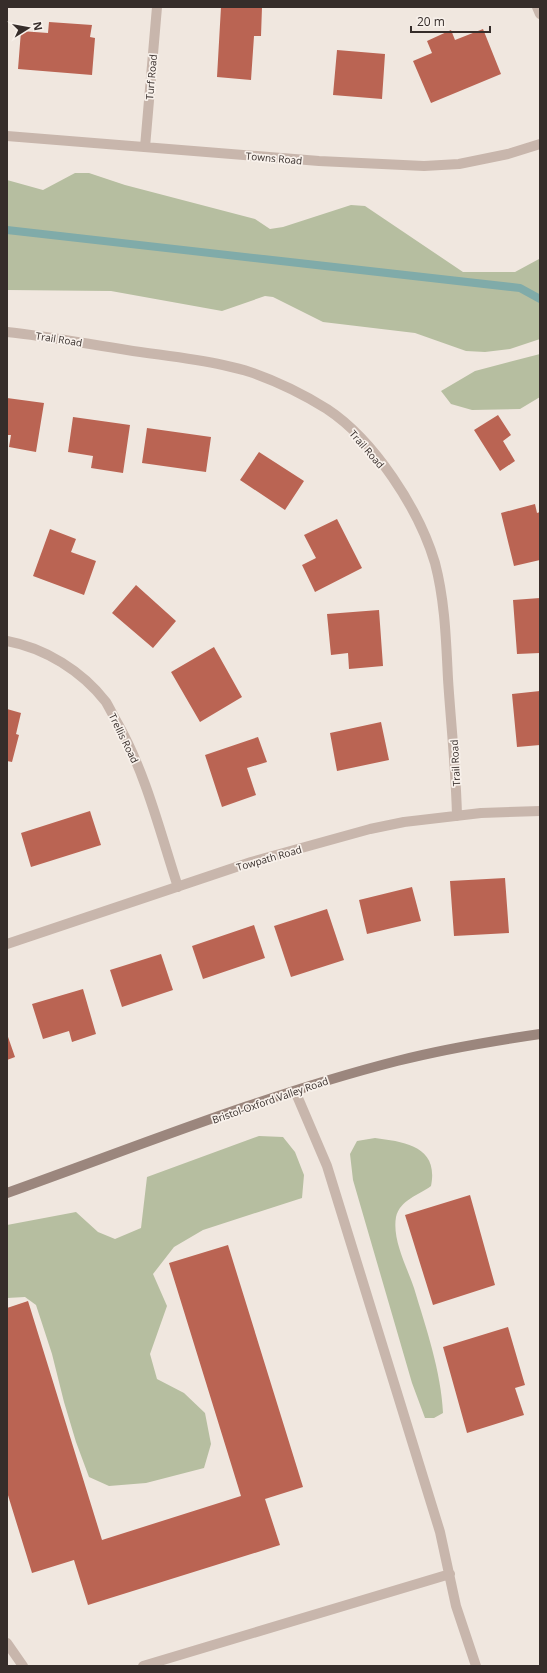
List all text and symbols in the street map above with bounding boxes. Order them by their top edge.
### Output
north arrow [8,8,48,48]
scale bar [411,8,490,34]
text: 20 m [417,13,445,30]
text: N [30,20,47,32]
street label: Turf Road [142,54,160,100]
street label: Towns Road [245,149,303,167]
street label: Trail Road [35,328,83,350]
street label: Trail Road [346,427,388,471]
street label: Trellis Road [106,711,142,765]
street label: Trail Road [447,739,463,787]
street label: Towpath Road [235,842,303,874]
street label: Bristol-Oxford Valley Road [210,1074,330,1126]

